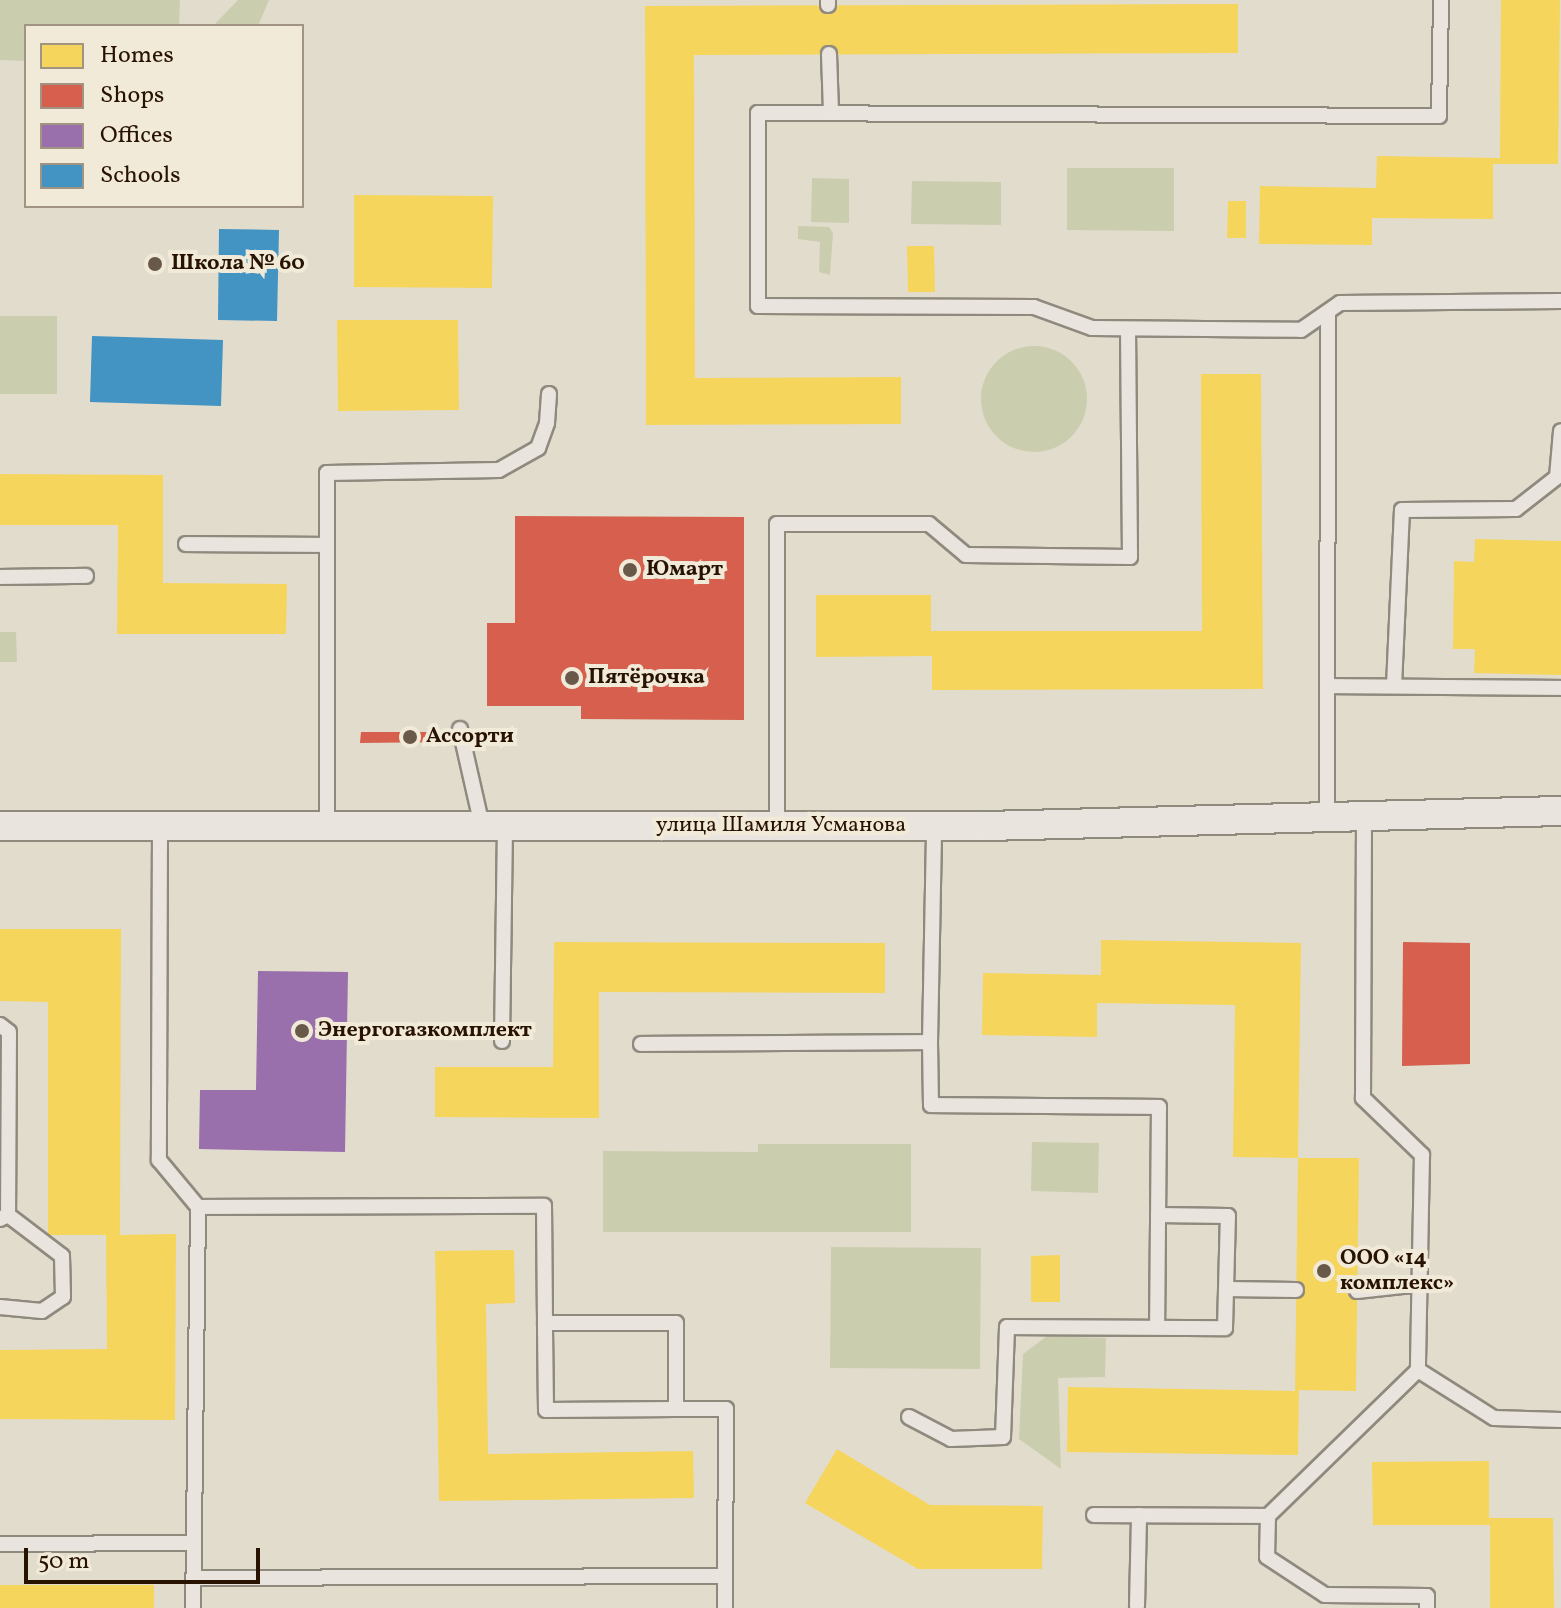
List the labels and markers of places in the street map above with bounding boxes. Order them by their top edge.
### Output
place label: Школа № 60 [171,251,305,277]
marker: Школа № 60 [146,255,164,273]
place label: Юмарт [646,557,723,583]
marker: Юмарт [621,561,639,579]
place label: Пятёрочка [588,665,705,691]
marker: Пятёрочка [563,669,581,687]
place label: Ассорти [426,724,514,750]
marker: Ассорти [401,728,419,746]
place label: Энергогазкомплект [318,1018,532,1044]
marker: Энергогазкомплект [293,1022,311,1040]
place label: ООО «14 комплекс» [1340,1245,1454,1296]
marker: ООО «14 комплекс» [1315,1262,1333,1280]

